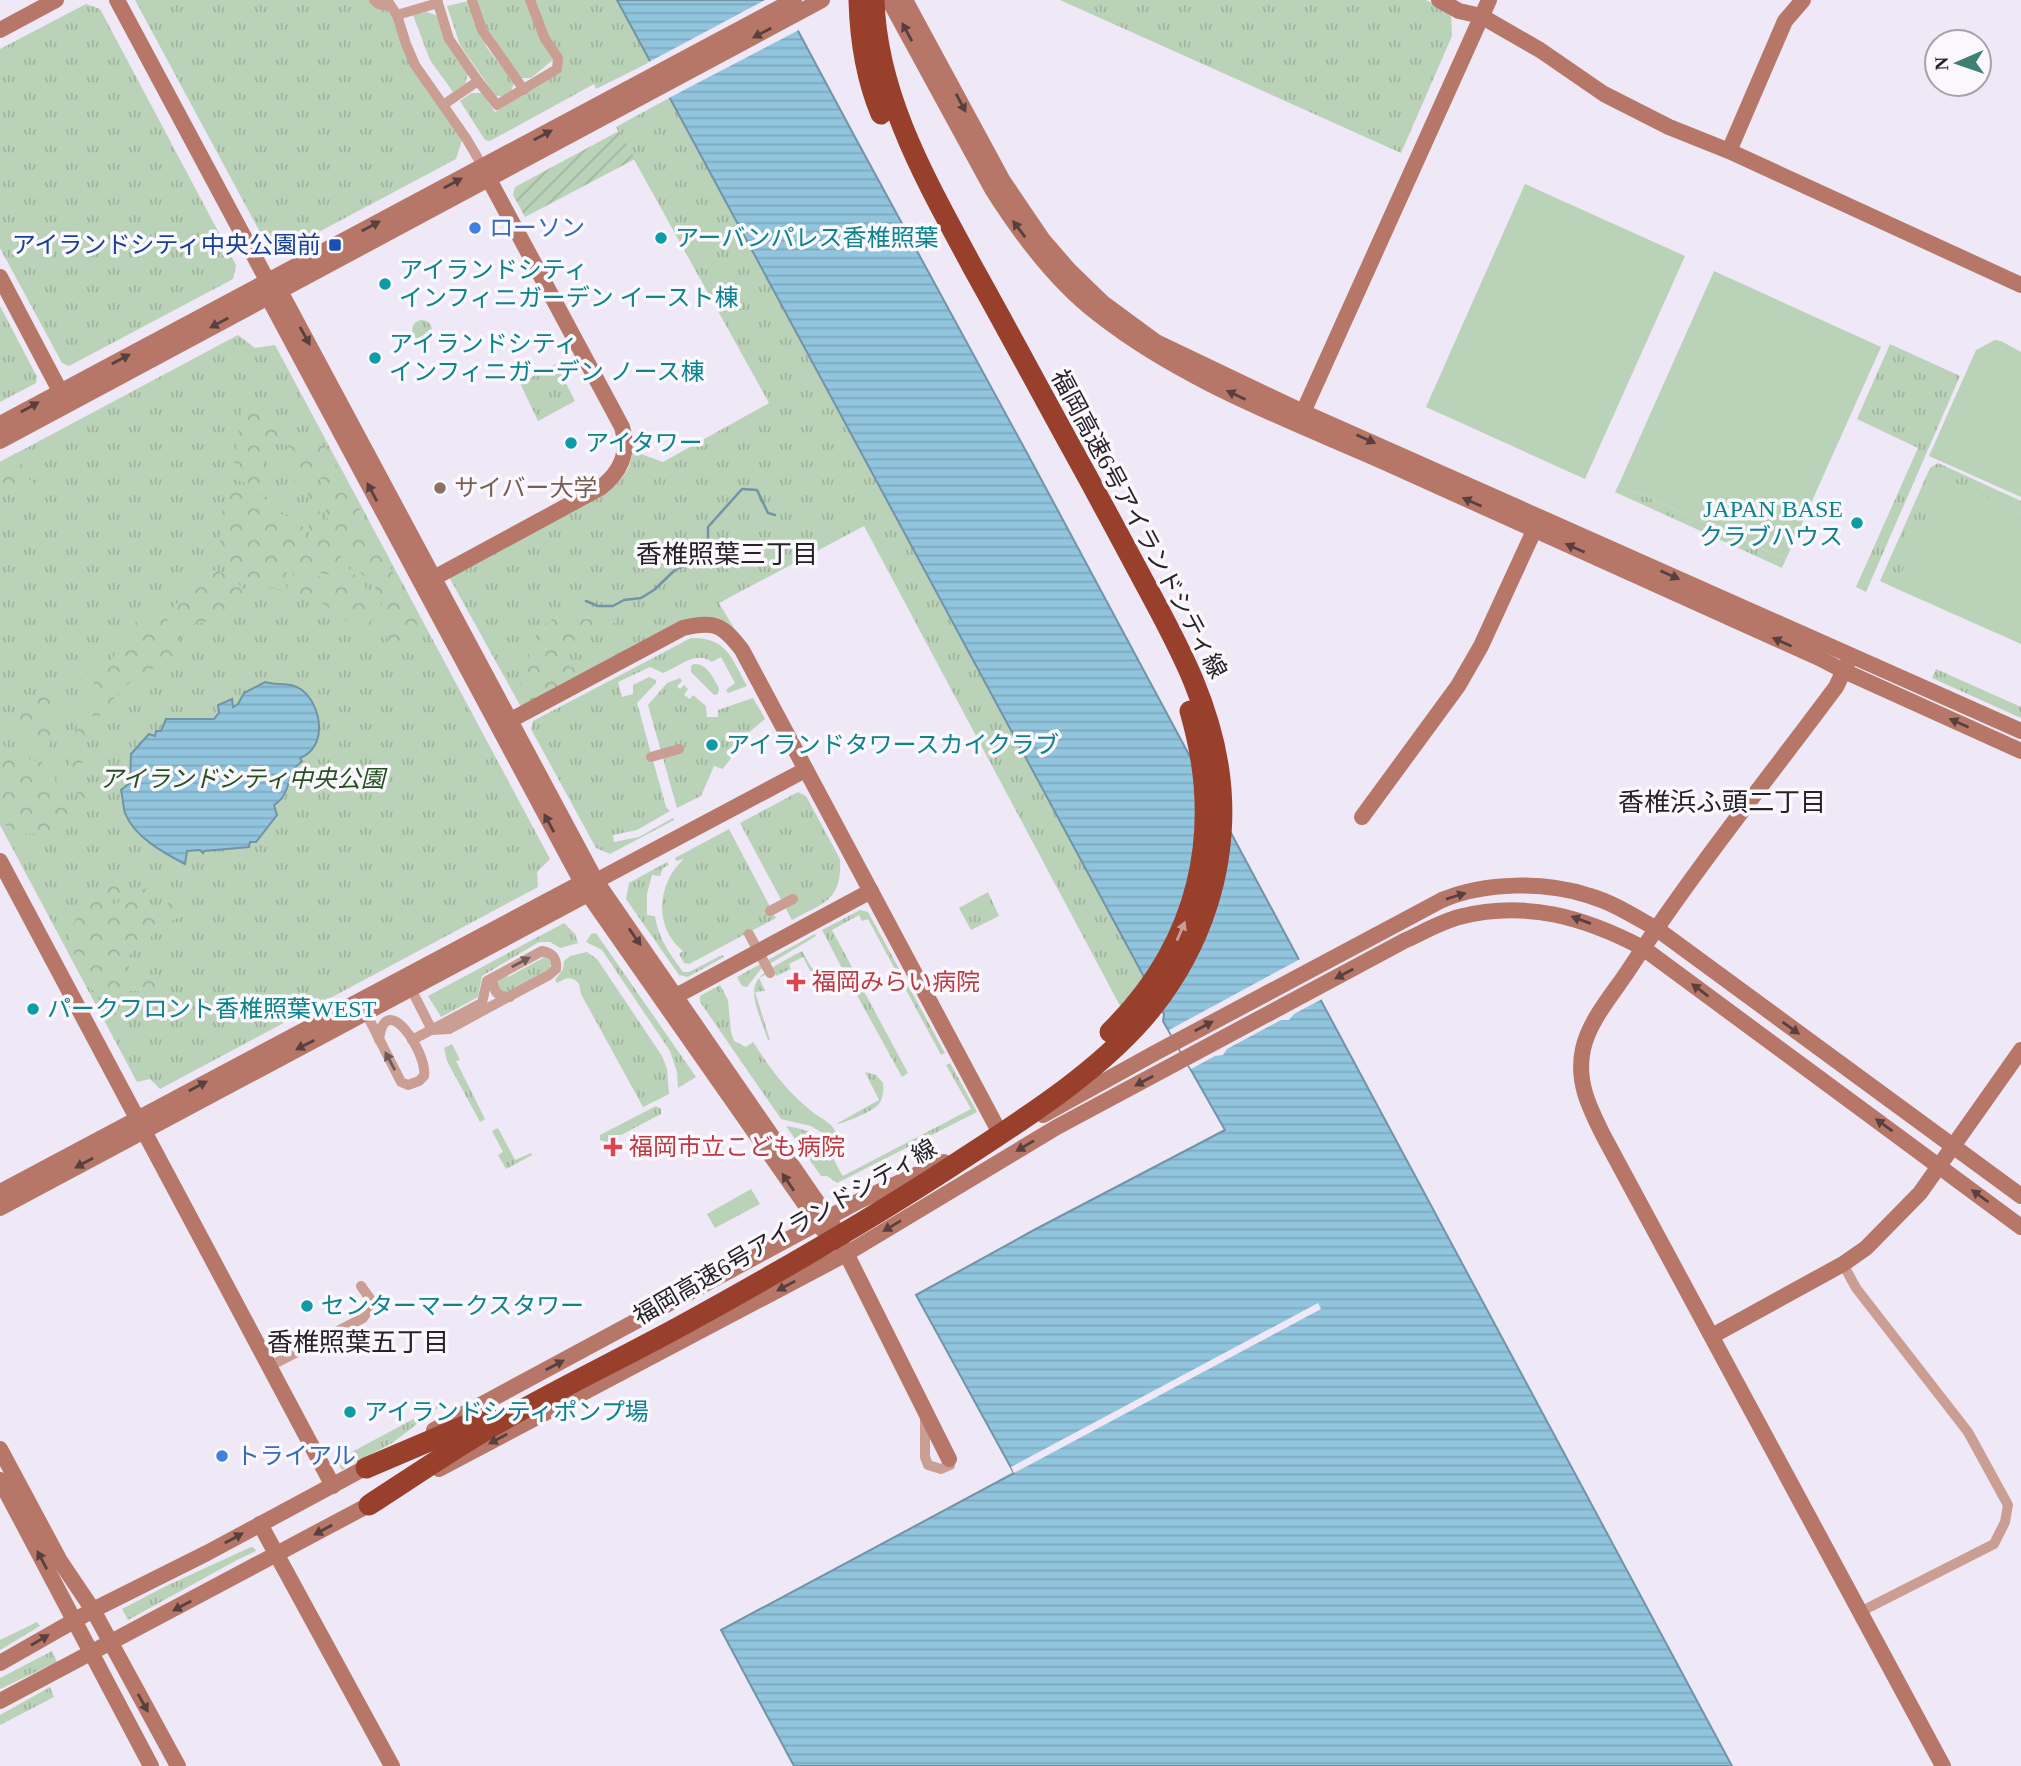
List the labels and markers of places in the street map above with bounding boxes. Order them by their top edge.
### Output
place label: ローソン [489,215,585,241]
marker: ローソン [467,220,483,236]
place label: アーバンパレス香椎照葉 [675,225,939,251]
marker: アーバンパレス香椎照葉 [653,230,669,246]
place label: アイランドシティ中央公園前 [12,232,321,258]
marker: アイランドシティ中央公園前 [327,237,343,253]
place label: アイランドシティ インフィニガーデン イースト棟 [399,257,739,311]
marker: アイランドシティ インフィニガーデン イースト棟 [377,276,393,292]
place label: アイランドシティ インフィニガーデン ノース棟 [389,331,705,385]
marker: アイランドシティ インフィニガーデン ノース棟 [367,350,383,366]
place label: アイタワー [585,430,703,456]
marker: アイタワー [563,435,579,451]
place label: サイバー大学 [454,475,598,501]
marker: サイバー大学 [432,480,448,496]
place label: JAPAN BASE クラブハウス [1699,496,1843,550]
marker: JAPAN BASE クラブハウス [1849,515,1865,531]
place label: アイランドタワースカイクラブ [726,732,1059,758]
marker: アイランドタワースカイクラブ [704,737,720,753]
place label: 福岡みらい病院 [812,969,980,995]
marker: 福岡みらい病院 [786,972,806,992]
place label: パークフロント香椎照葉WEST [47,996,377,1022]
marker: パークフロント香椎照葉WEST [25,1001,41,1017]
place label: 福岡市立こども病院 [629,1134,845,1160]
marker: 福岡市立こども病院 [603,1137,623,1157]
place label: センターマークスタワー [321,1293,584,1319]
marker: センターマークスタワー [299,1298,315,1314]
place label: アイランドシティポンプ場 [364,1399,649,1425]
marker: アイランドシティポンプ場 [342,1404,358,1420]
place label: トライアル [236,1443,356,1469]
marker: トライアル [214,1448,230,1464]

